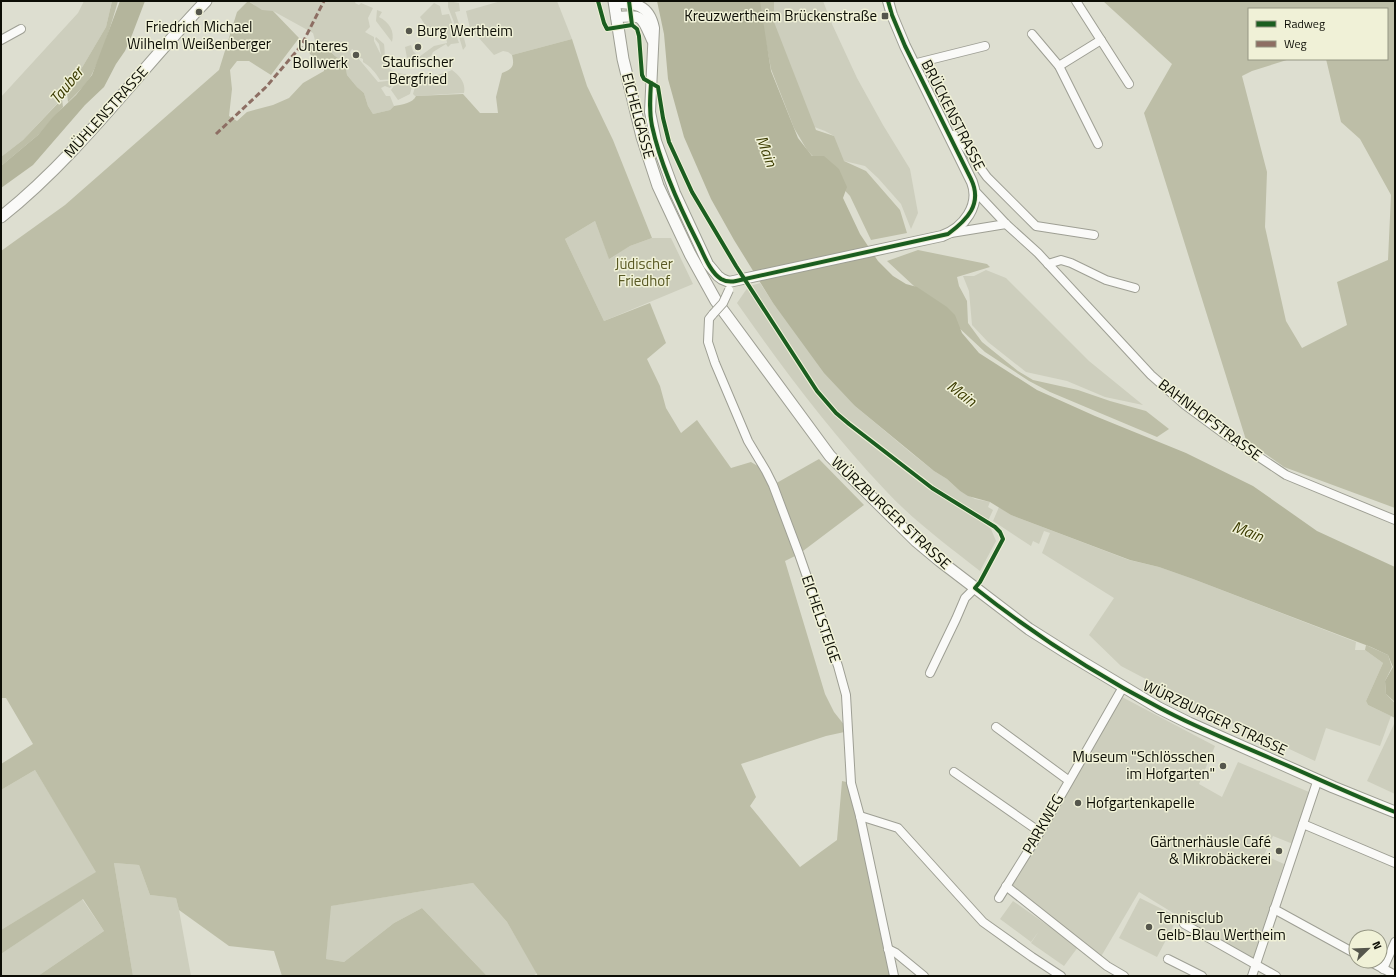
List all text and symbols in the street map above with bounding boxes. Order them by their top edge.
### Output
place label: Kreuzwertheim Brückenstraße [684,4,877,27]
marker: Friedrich Michael Wilhelm Weißenberger [194,7,204,17]
legend [1248,8,1388,60]
marker: Kreuzwertheim Brückenstraße [880,11,890,21]
text: Radweg [1284,14,1325,33]
place label: Friedrich Michael Wilhelm Weißenberger [127,15,271,55]
place label: Burg Wertheim [417,19,513,42]
marker: Burg Wertheim [404,26,414,36]
place label: Unteres Bollwerk [293,34,348,74]
text: Weg [1284,34,1307,53]
marker: Staufischer Bergfried [413,42,423,52]
marker: Unteres Bollwerk [351,50,361,60]
place label: Staufischer Bergfried [382,50,454,90]
street label: BRÜCKENSTRASSE [916,55,991,174]
water label: Tauber [43,59,90,109]
street label: MÜHLENSTRASSE [58,61,153,163]
street label: EICHELGASSE [616,70,661,161]
water label: Main [750,132,784,171]
park label: Jüdischer Friedhof [615,252,673,292]
street label: BAHNHOFSTRASSE [1154,373,1267,466]
water label: Main [942,374,983,413]
street label: WÜRZBURGER STRASSE [826,451,957,575]
water label: Main [1229,514,1268,548]
street label: EICHELSTEIGE [796,572,847,666]
street label: WÜRZBURGER STRASSE [1139,674,1291,761]
place label: Museum "Schlösschen im Hofgarten" [1072,745,1215,785]
marker: Museum "Schlösschen im Hofgarten" [1218,761,1228,771]
street label: PARKWEG [1016,789,1069,858]
place label: Hofgartenkapelle [1086,791,1195,814]
marker: Hofgartenkapelle [1073,798,1083,808]
place label: Gärtnerhäusle Café & Mikrobäckerei [1150,830,1271,870]
marker: Gärtnerhäusle Café & Mikrobäckerei [1274,846,1284,856]
place label: Tennisclub Gelb-Blau Wertheim [1157,906,1286,946]
marker: Tennisclub Gelb-Blau Wertheim [1144,922,1154,932]
north arrow [1348,929,1388,969]
text: N [1368,938,1386,952]

